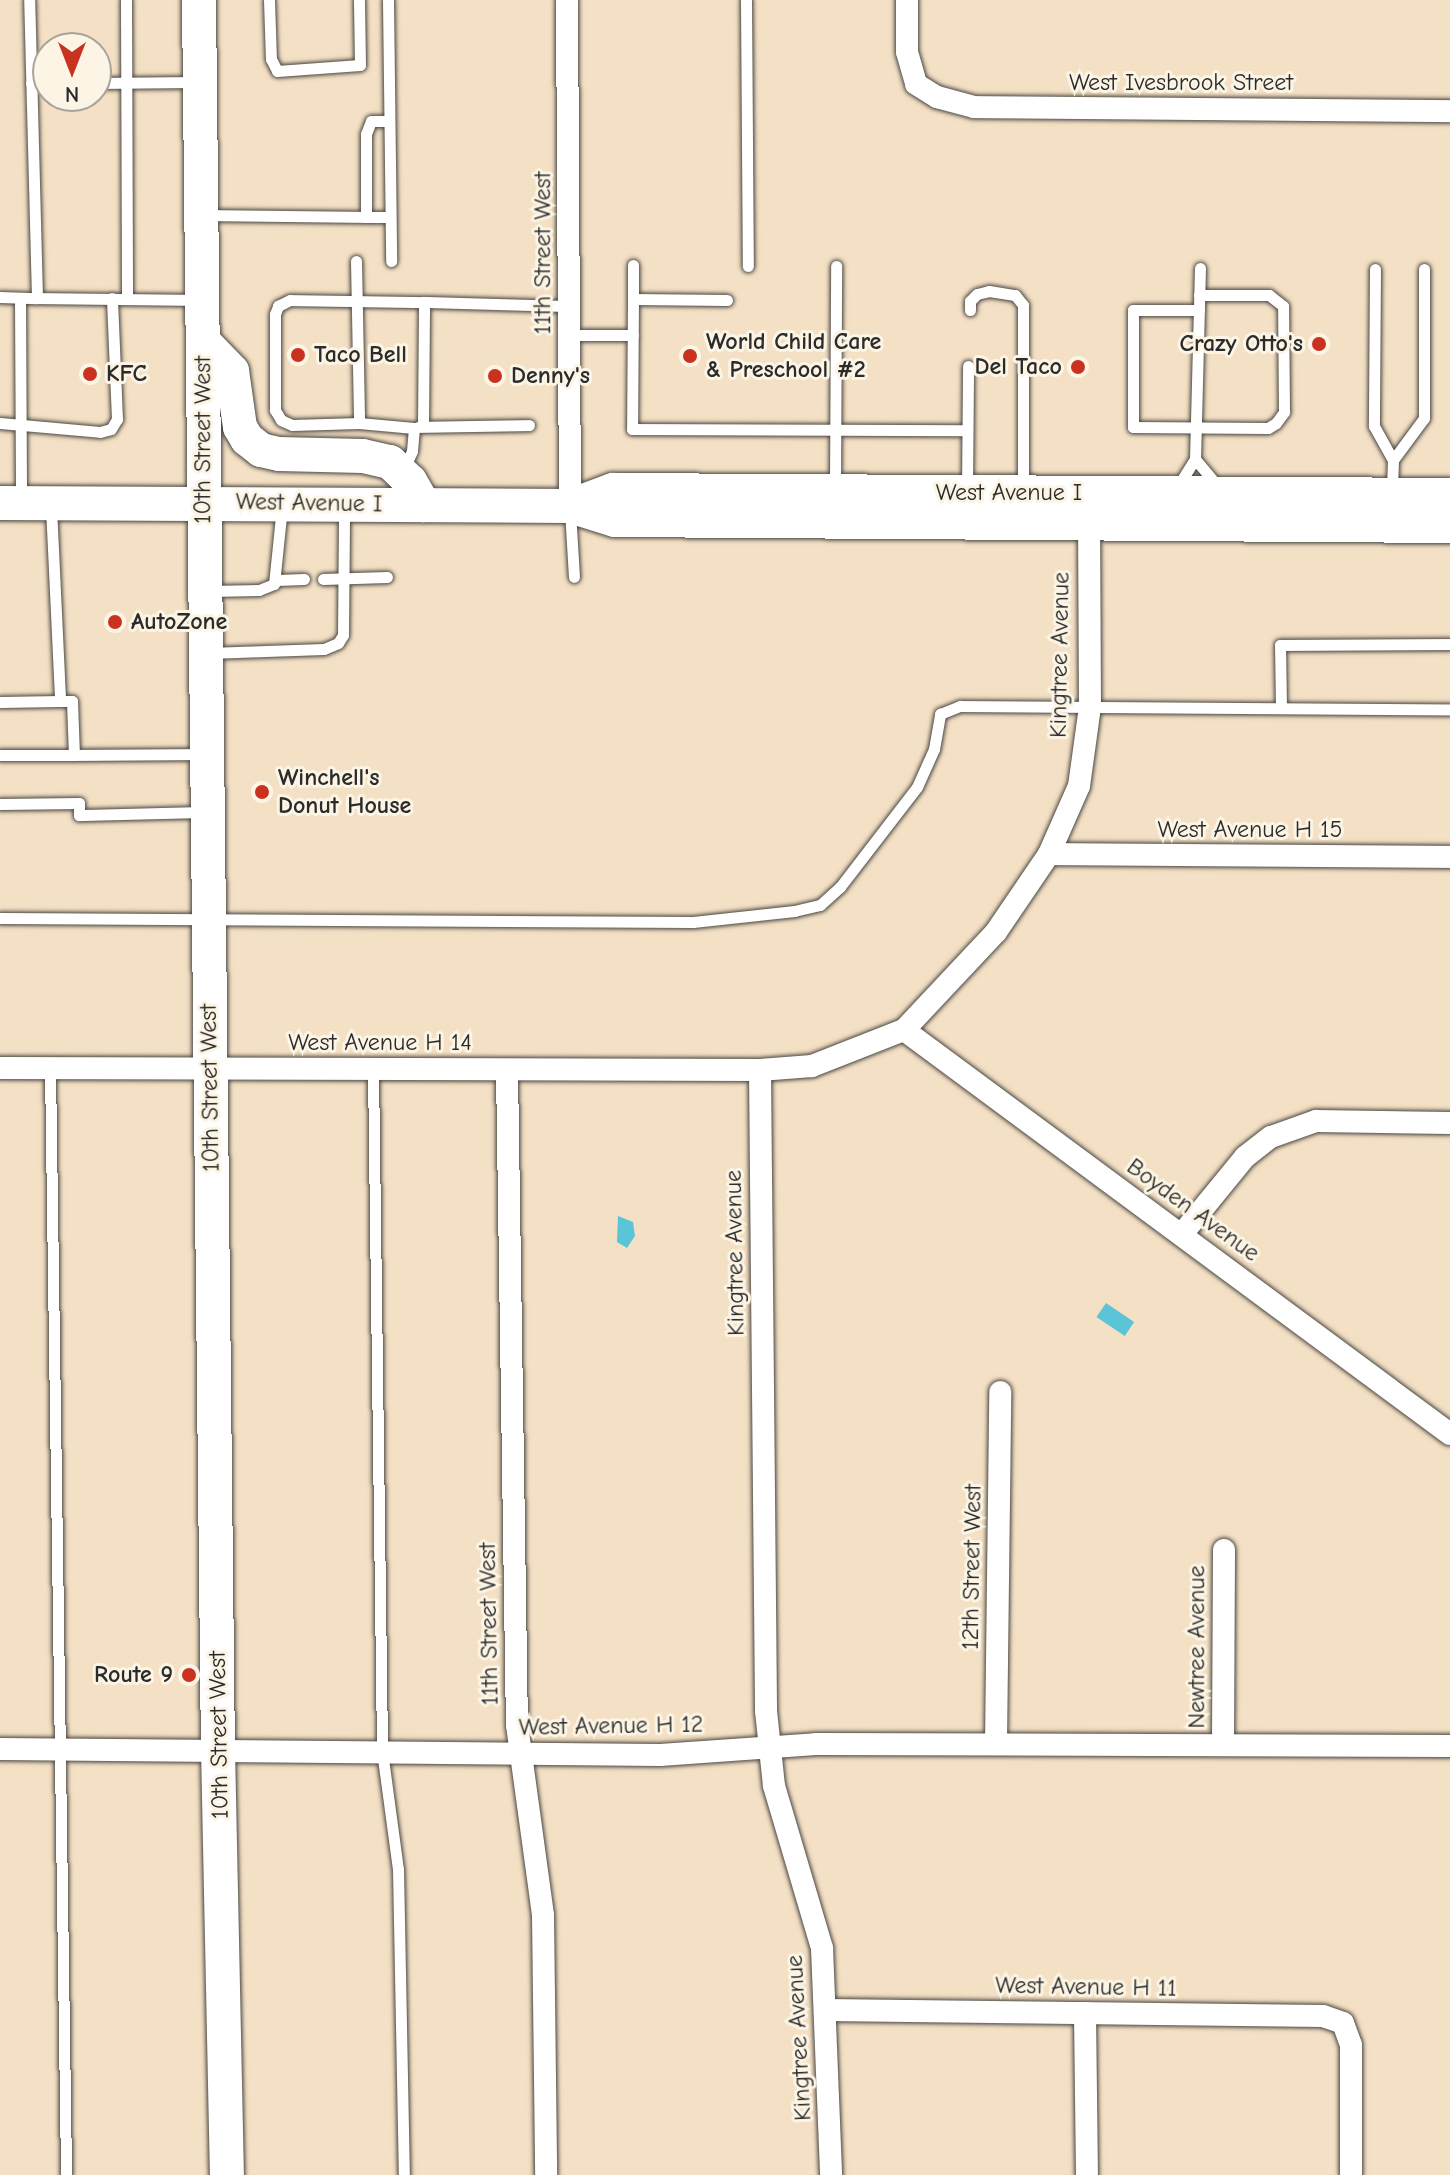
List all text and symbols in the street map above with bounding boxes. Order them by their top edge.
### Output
north arrow [32,32,112,112]
street label: West Ivesbrook Street [1069,69,1293,97]
text: N [65,81,79,107]
street label: 11th Street West [529,172,557,334]
place label: World Child Care & Preschool #2 [706,328,881,384]
place label: Crazy Otto's [1180,330,1303,358]
marker: Crazy Otto's [1310,335,1328,353]
place label: Taco Bell [314,341,407,369]
marker: Taco Bell [289,346,307,364]
marker: World Child Care & Preschool #2 [681,347,699,365]
place label: Del Taco [975,353,1062,381]
street label: 10th Street West [189,356,217,524]
marker: Del Taco [1069,358,1087,376]
place label: KFC [106,360,147,388]
place label: Denny's [511,362,590,390]
marker: KFC [81,365,99,383]
marker: Denny's [486,367,504,385]
street label: West Avenue I [936,479,1082,507]
street label: West Avenue I [235,487,383,519]
street label: Kingtree Avenue [1044,572,1076,738]
place label: AutoZone [131,608,227,636]
marker: AutoZone [106,613,124,631]
place label: Winchell's Donut House [278,764,411,820]
marker: Winchell's Donut House [253,783,271,801]
street label: West Avenue H 15 [1157,816,1343,844]
street label: 10th Street West [194,1004,226,1172]
street label: West Avenue H 14 [288,1029,472,1057]
street label: Boyden Avenue [1121,1152,1265,1268]
street label: Kingtree Avenue [719,1170,751,1336]
street label: 12th Street West [956,1484,988,1650]
street label: 11th Street West [473,1542,505,1706]
street label: Newtree Avenue [1183,1565,1211,1729]
street label: 10th Street West [203,1651,235,1819]
place label: Route 9 [94,1661,173,1689]
marker: Route 9 [180,1666,198,1684]
street label: West Avenue H 12 [518,1710,704,1742]
street label: Kingtree Avenue [780,1954,818,2122]
street label: West Avenue H 11 [995,1971,1177,2003]

